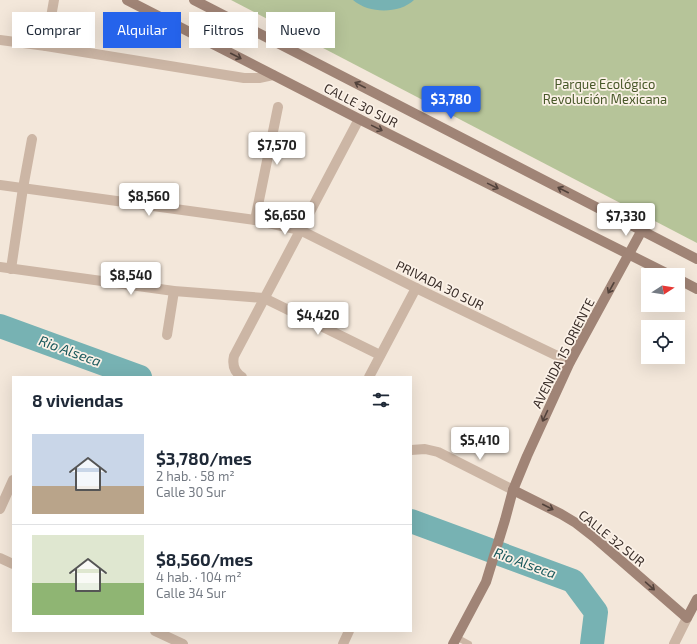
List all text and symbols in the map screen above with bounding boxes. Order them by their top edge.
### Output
chip: Comprar [12,12,95,48]
chip: Alquilar [103,12,181,48]
chip: Filtros [189,12,258,48]
chip: Nuevo [266,12,335,48]
one-way arrow [230,53,242,60]
park label: Parque Ecológico Revolución Mexicana [543,76,667,107]
street label: CALLE 30 SUR [321,79,401,131]
one-way arrow [354,81,366,89]
pin: $3,780 [418,86,484,120]
text: $3,780 [431,91,471,107]
one-way arrow [370,125,382,132]
pin: $7,570 [244,132,310,166]
text: $7,570 [257,137,297,153]
pin: $8,560 [116,183,182,217]
one-way arrow [487,183,499,190]
one-way arrow [557,186,569,193]
text: $8,560 [128,188,170,204]
pin: $6,650 [252,202,318,236]
pin: $7,330 [593,203,659,237]
text: $6,650 [264,207,306,223]
text: $7,330 [606,208,646,224]
street label: PRIVADA 30 SUR [393,257,487,313]
pin: $8,540 [98,262,164,296]
text: $8,540 [110,267,152,283]
north arrow [641,268,685,312]
map controls [641,268,685,364]
one-way arrow [607,282,614,294]
street label: AVENIDA 15 ORIENTE [528,295,598,411]
pin: $4,420 [285,302,351,336]
text: $4,420 [297,307,339,323]
button: locate [641,320,685,364]
water label: Rio Alseca [37,331,104,370]
icon: filters [370,389,392,411]
text: 8 viviendas [32,390,123,410]
one-way arrow [541,410,548,422]
pin: $5,410 [447,427,513,461]
text: $5,410 [460,432,500,448]
text: $3,780/mes [156,448,252,468]
icon: home [64,450,112,498]
text: 2 hab. · 58 m² [156,468,235,484]
text: Calle 30 Sur [156,484,226,500]
one-way arrow [542,504,554,511]
street label: CALLE 32 SUR [576,506,648,570]
water label: Rio Alseca [492,543,559,582]
text: $8,560/mes [156,549,253,569]
icon: home [64,551,112,599]
text: 4 hab. · 104 m² [156,569,242,585]
one-way arrow [645,582,656,591]
text: Calle 34 Sur [156,585,226,601]

